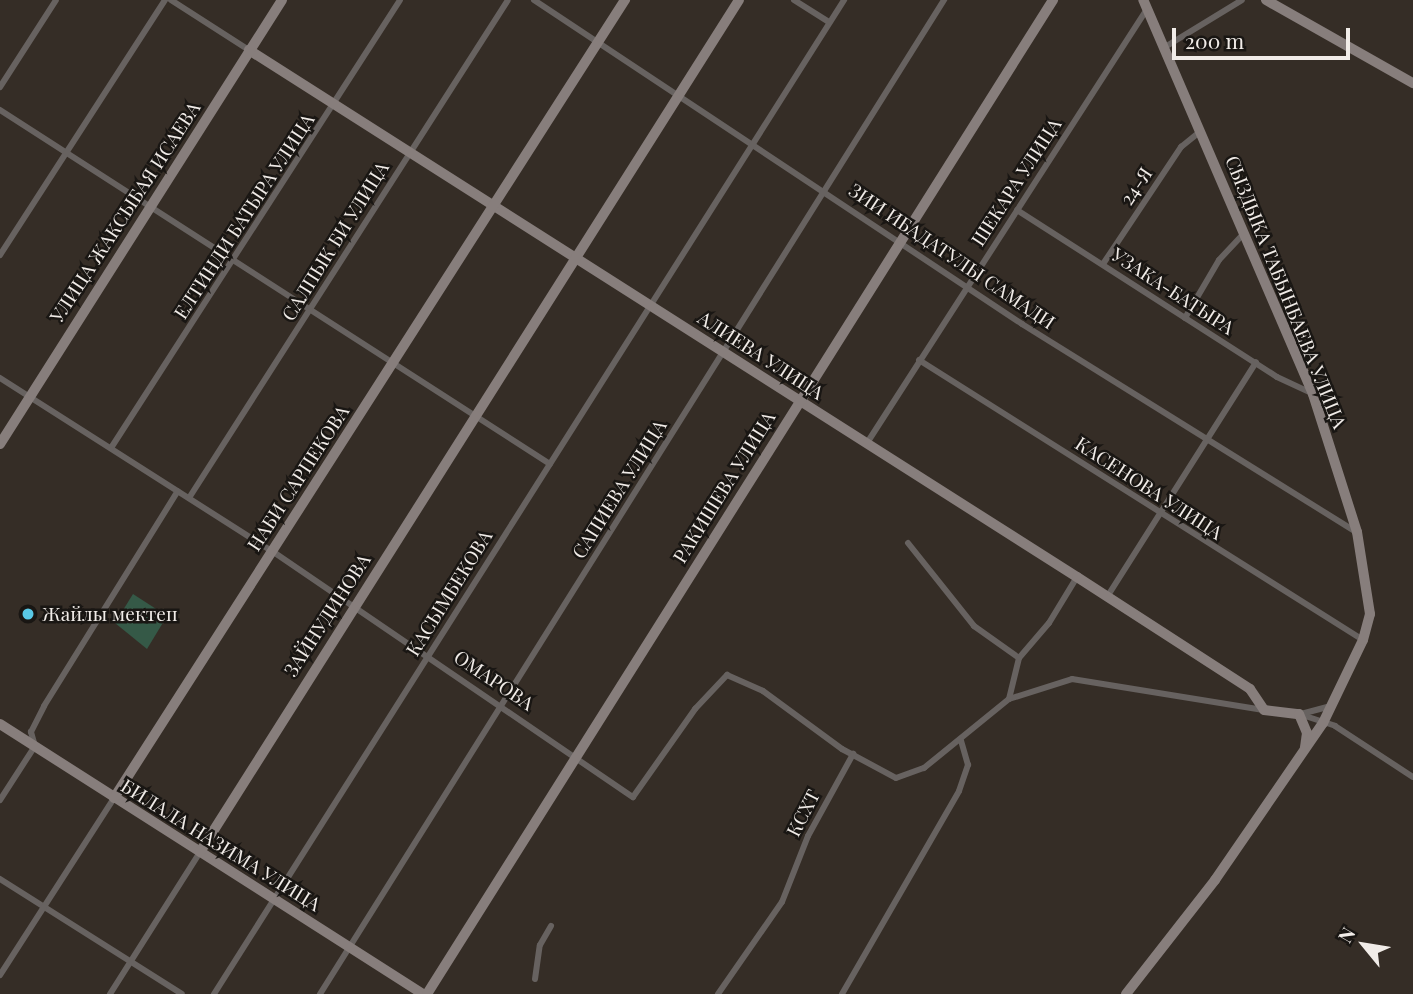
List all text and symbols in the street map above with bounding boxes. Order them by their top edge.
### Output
scale bar [1175,14,1354,58]
text: 200 m [1185,26,1244,54]
street label: УЛИЦА ЖАКСЫБАЯ ИСАЕВА [45,97,205,327]
street label: ЕЛТИНДИ БАТЫРА УЛИЦА [169,109,319,323]
street label: ШЕКАРА УЛИЦА [966,114,1066,250]
street label: СЫЗДЫКА ТАБЫНБАЕВА УЛИЦА [1221,152,1351,432]
street label: САЛПЫК БИ УЛИЦА [277,157,393,325]
street label: 24-Я [1115,163,1157,209]
street label: ЗИИ ИБАДАТУЛЫ САМАДИ [845,179,1059,333]
street label: УЗАКА-БАТЫРА [1107,243,1239,339]
street label: АЛИЕВА УЛИЦА [694,306,828,404]
street label: НАБИ САРПЕКОВА [242,401,354,555]
street label: РАКИШЕВА УЛИЦА [668,407,780,567]
street label: САПИЕВА УЛИЦА [567,415,671,563]
street label: КАСЕНОВА УЛИЦА [1071,432,1227,544]
street label: КАСЫМБЕКОВА [401,526,497,660]
street label: ЗАЙНУДИНОВА [279,549,375,681]
place label: Жайлы мектеп [42,603,178,625]
marker: Жайлы мектеп [20,606,36,622]
street label: ОМАРОВА [450,645,538,715]
street label: БИЛАЛА НАЗИМА УЛИЦА [117,774,325,916]
street label: КСХТ [782,786,824,840]
north arrow [1329,910,1399,980]
text: N [1331,922,1361,947]

